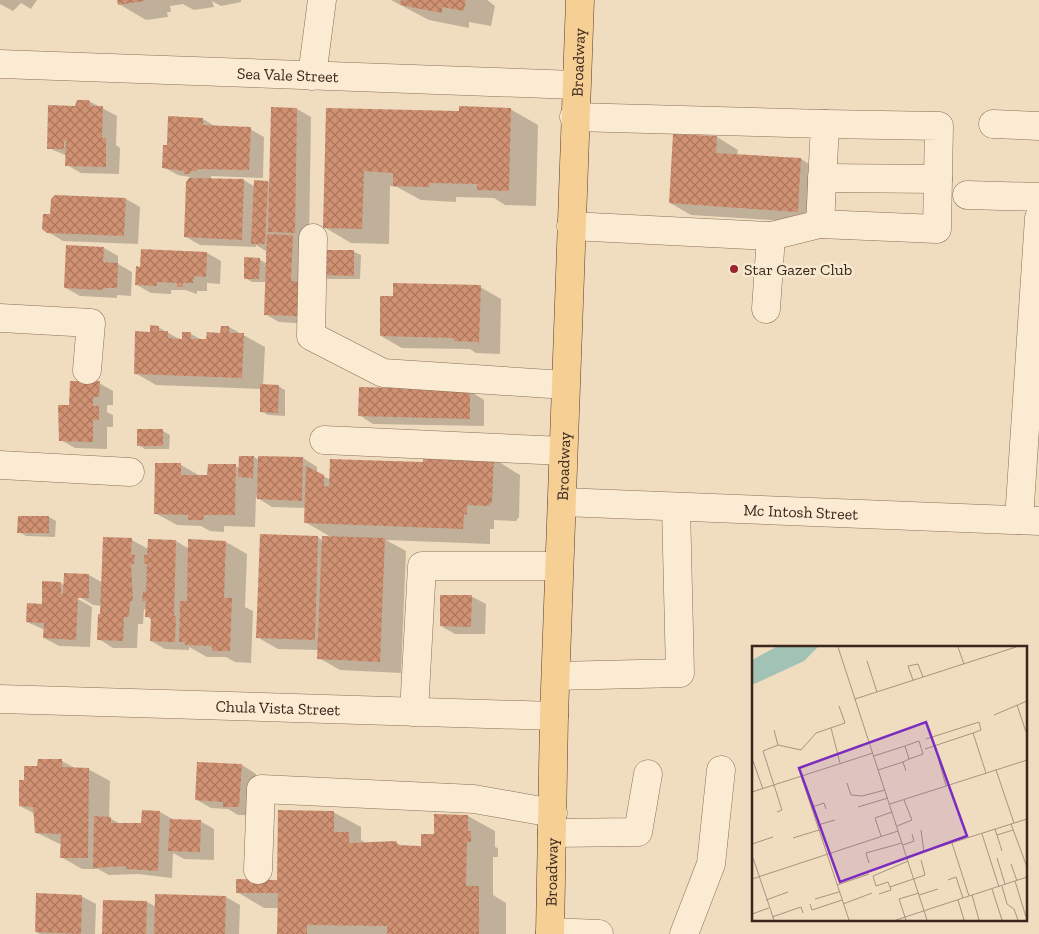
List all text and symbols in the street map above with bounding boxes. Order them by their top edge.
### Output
street label: Broadway [567,27,589,97]
street label: Sea Vale Street [237,63,339,86]
place label: Star Gazer Club [744,260,852,279]
marker: Star Gazer Club [728,263,740,275]
street label: Broadway [552,431,574,501]
street label: Mc Intosh Street [743,500,859,523]
inset map [752,646,1026,922]
street label: Chula Vista Street [215,696,340,719]
street label: Broadway [541,837,561,907]

